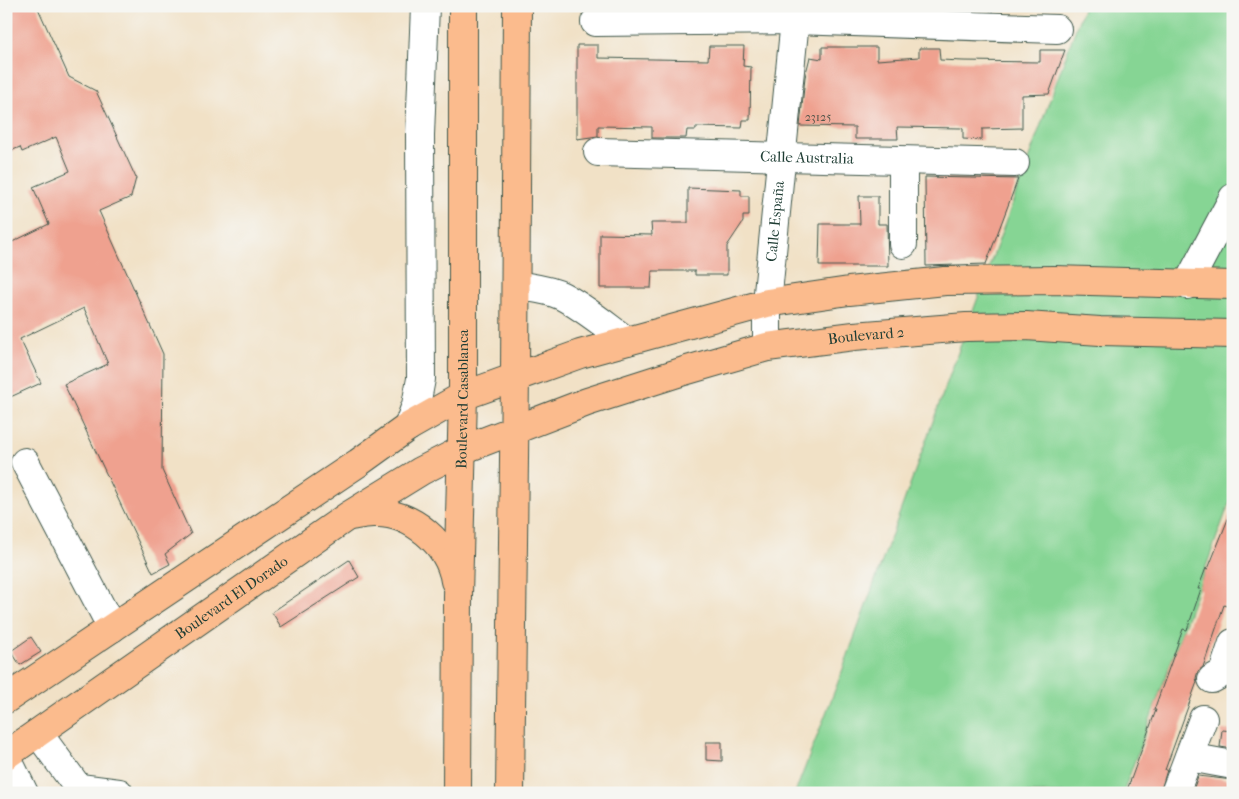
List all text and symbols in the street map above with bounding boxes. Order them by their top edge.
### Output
house number: 23125 [805,110,831,124]
street label: Calle Australia [760,147,855,168]
street label: Calle España [762,179,788,263]
street label: Boulevard 2 [827,323,905,348]
street label: Boulevard Casablanca [452,328,472,469]
street label: Boulevard El Dorado [172,552,292,643]

